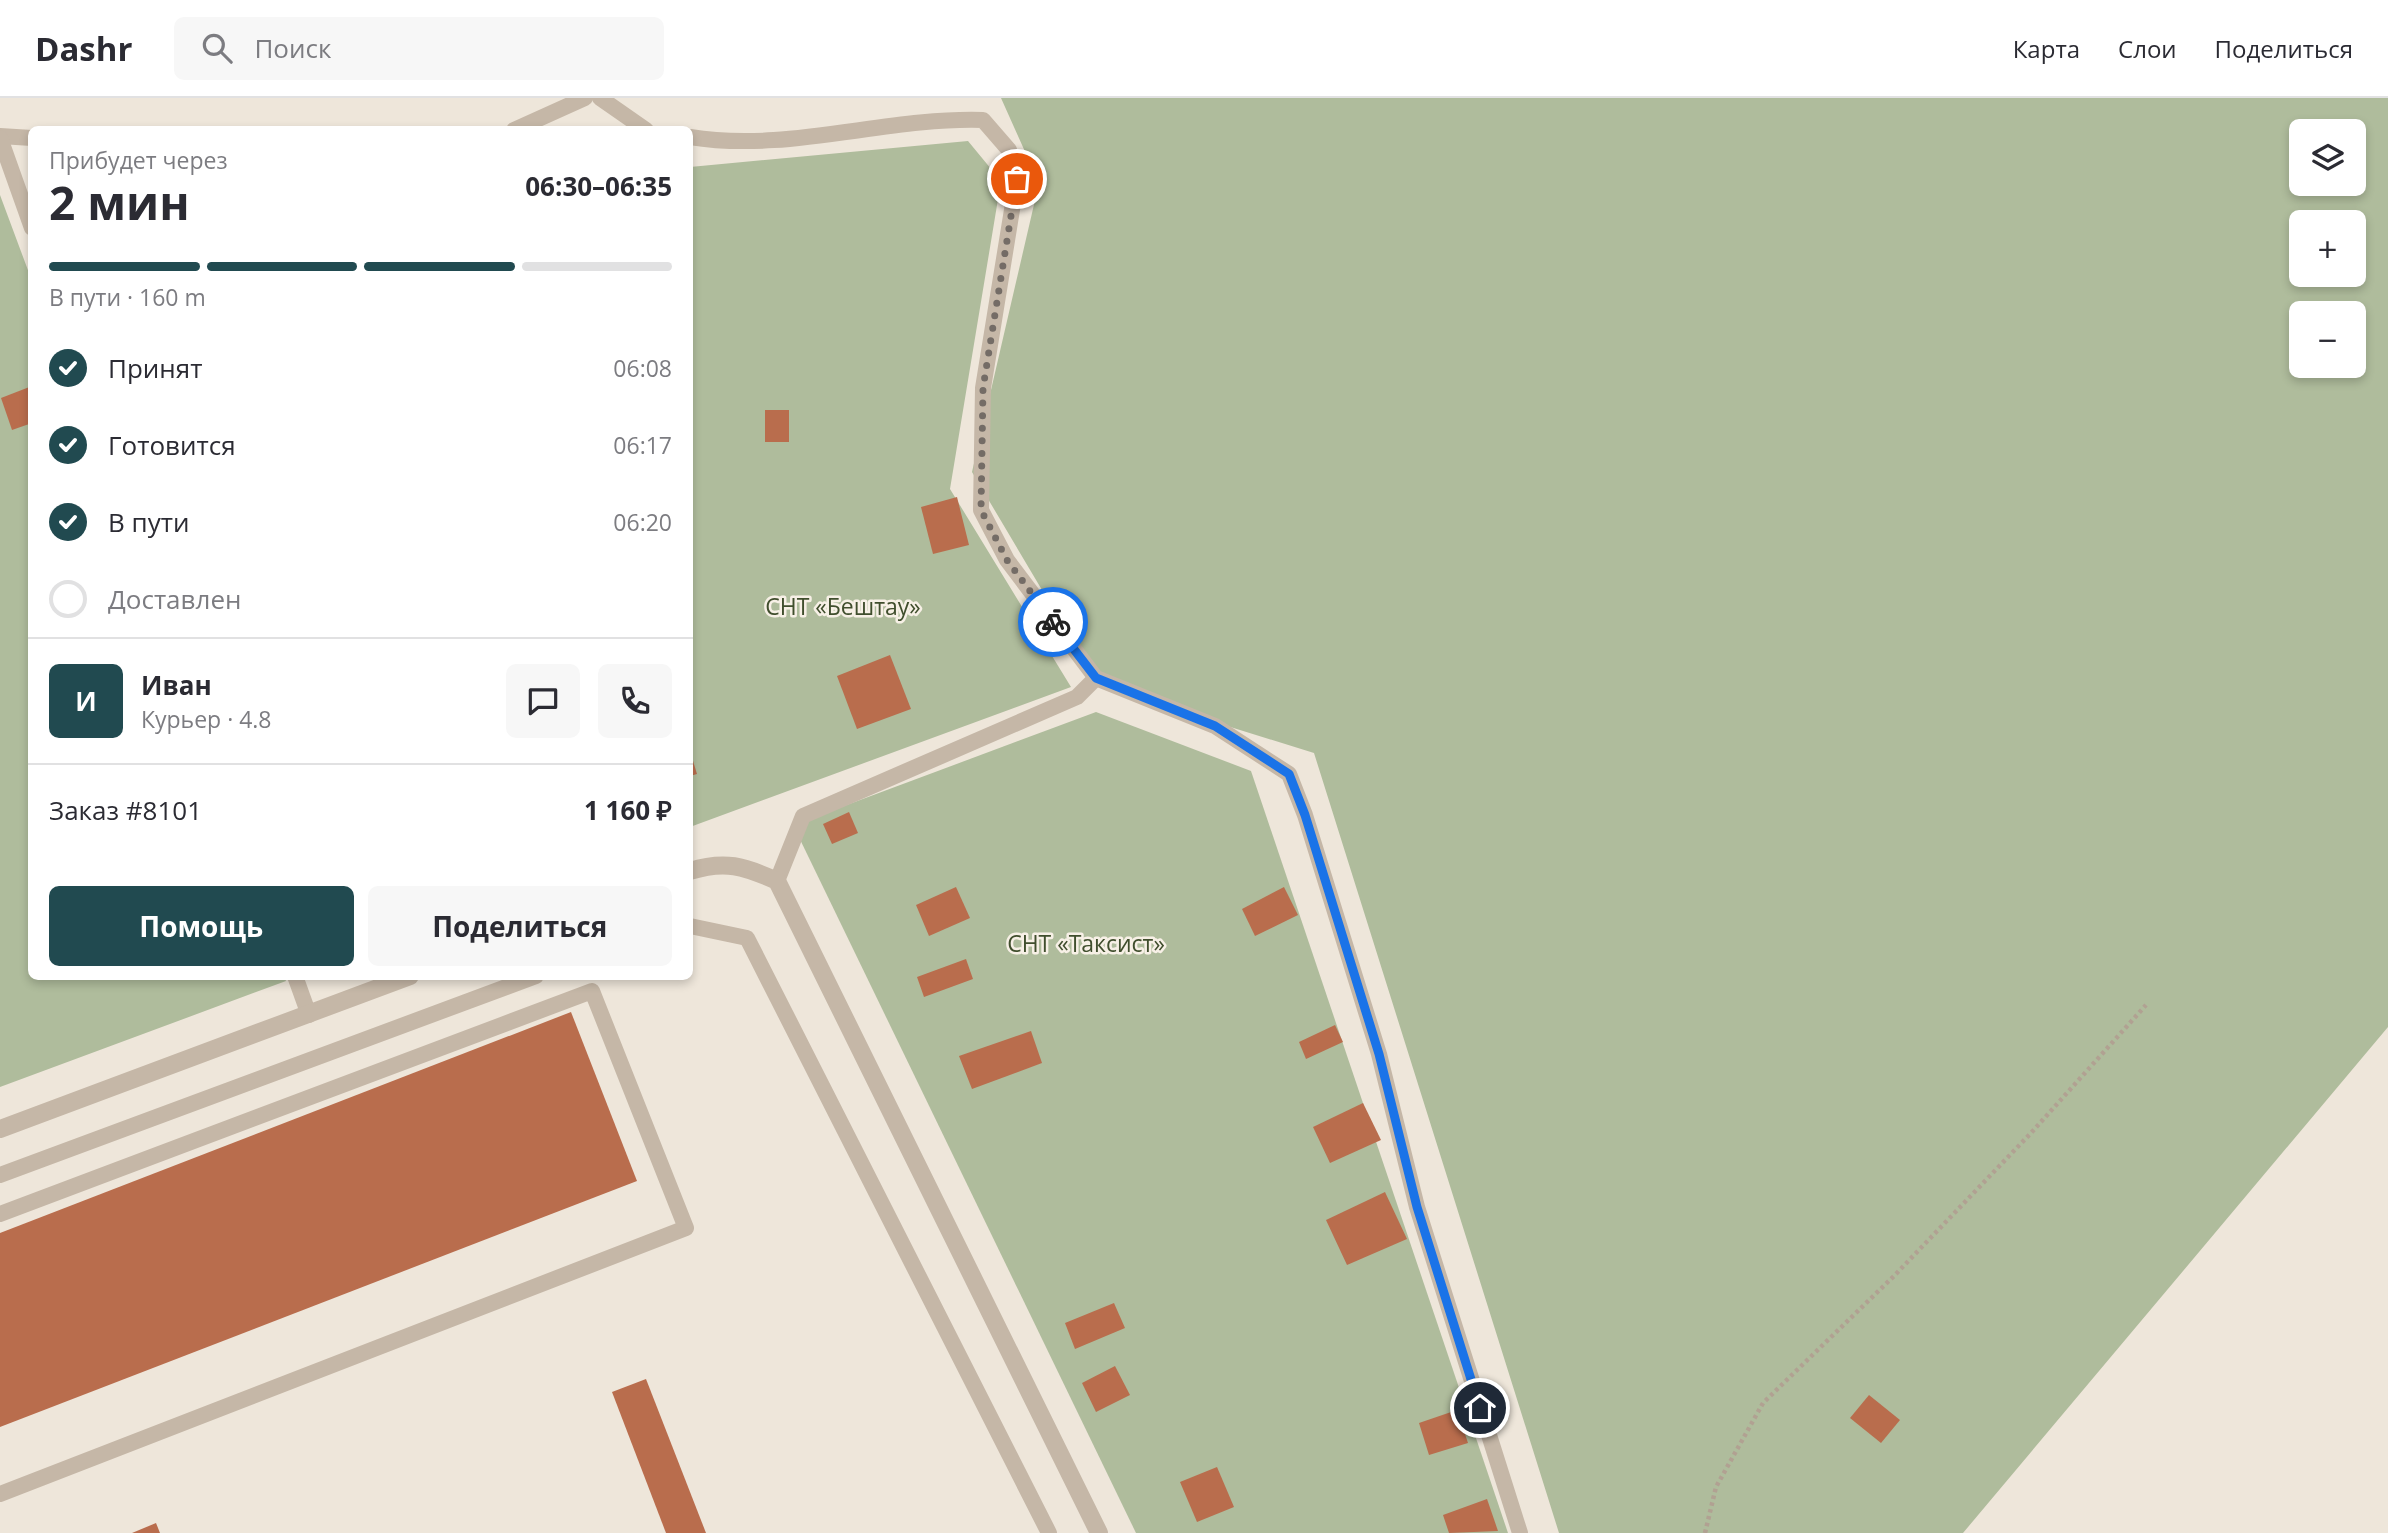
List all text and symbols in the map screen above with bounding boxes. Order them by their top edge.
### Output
search box [174,17,664,80]
text: Dashr [35,26,132,71]
icon: search [198,29,236,67]
text: Поиск [254,30,331,66]
text: Карта [2013,32,2080,65]
text: Слои [2118,32,2177,65]
text: Поделиться [2215,32,2353,65]
map controls [2289,119,2366,378]
button: layers [2289,119,2366,196]
text: Прибудет через [49,144,228,176]
pin [987,149,1047,209]
icon: bag [998,160,1036,198]
text: 06:30–06:35 [525,168,672,204]
text: 2 мин [49,171,190,233]
button: + [2289,210,2366,287]
text: В пути · 160 m [49,281,206,313]
button: − [2289,301,2366,378]
icon: check [49,349,87,387]
text: Принят [108,350,202,386]
text: 06:08 [613,352,672,384]
icon: check [49,426,87,464]
text: Готовится [108,427,236,463]
text: 06:17 [613,429,672,461]
icon: check [49,503,87,541]
text: В пути [108,504,189,540]
text: 06:20 [613,506,672,538]
text: Доставлен [108,581,241,617]
courier [1018,587,1088,657]
park label: СНТ «Бештау» [765,590,921,622]
icon: bike [1034,603,1072,641]
button: chat [506,664,580,738]
button: phone [598,664,672,738]
text: Иван [141,667,212,703]
text: И [75,683,97,719]
text: Курьер · 4.8 [141,703,272,735]
text: Заказ #8101 [49,792,202,828]
text: 1 160 ₽ [584,792,672,828]
button: Помощь [49,886,354,966]
button: Поделиться [368,886,672,966]
park label: СНТ «Таксист» [1007,927,1165,959]
pin [1450,1378,1510,1438]
icon: home [1461,1389,1499,1427]

